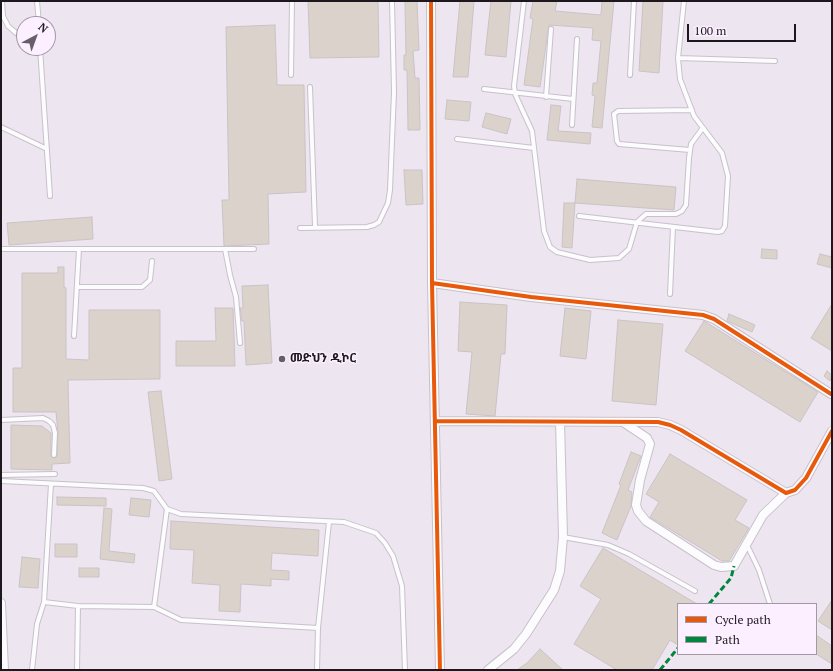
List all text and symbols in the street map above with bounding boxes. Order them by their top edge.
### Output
north arrow [16,16,56,56]
scale bar [689,16,798,42]
text: N [35,20,51,36]
text: 100 m [694,23,726,38]
place label: መድህን ዲኮር [290,352,356,366]
marker: መድህን ዲኮር [277,354,287,364]
legend [677,603,817,655]
text: Cycle path [715,612,771,627]
text: Path [715,632,740,647]

